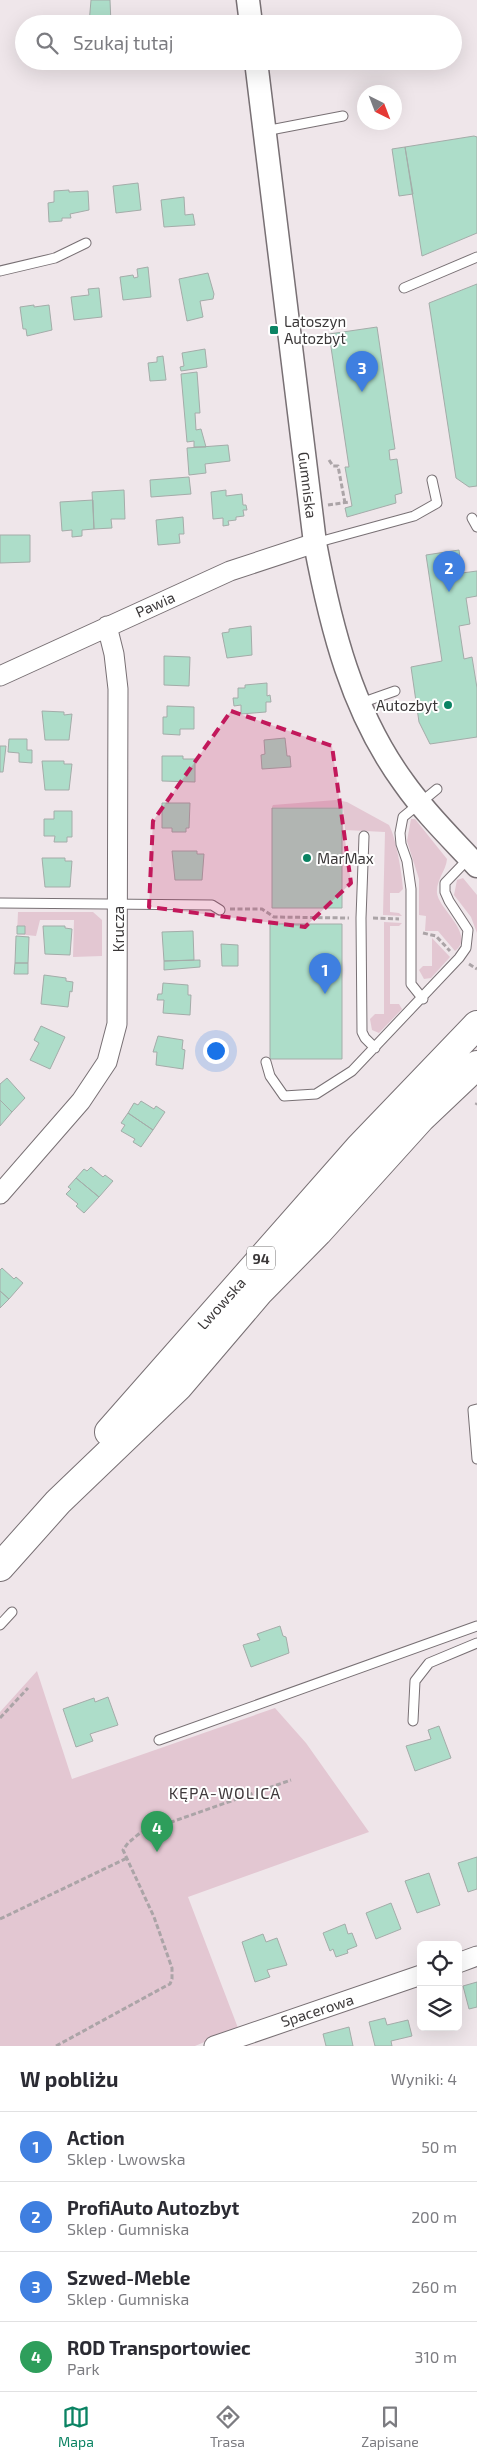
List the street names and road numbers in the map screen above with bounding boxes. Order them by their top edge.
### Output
street label: Gumniska [295,451,321,519]
street label: Pawia [132,587,178,621]
street label: Krucza [109,906,127,952]
road number: 94 [247,1246,275,1270]
street label: Lwowska [193,1273,249,1333]
street label: Spacerowa [278,1990,356,2030]

